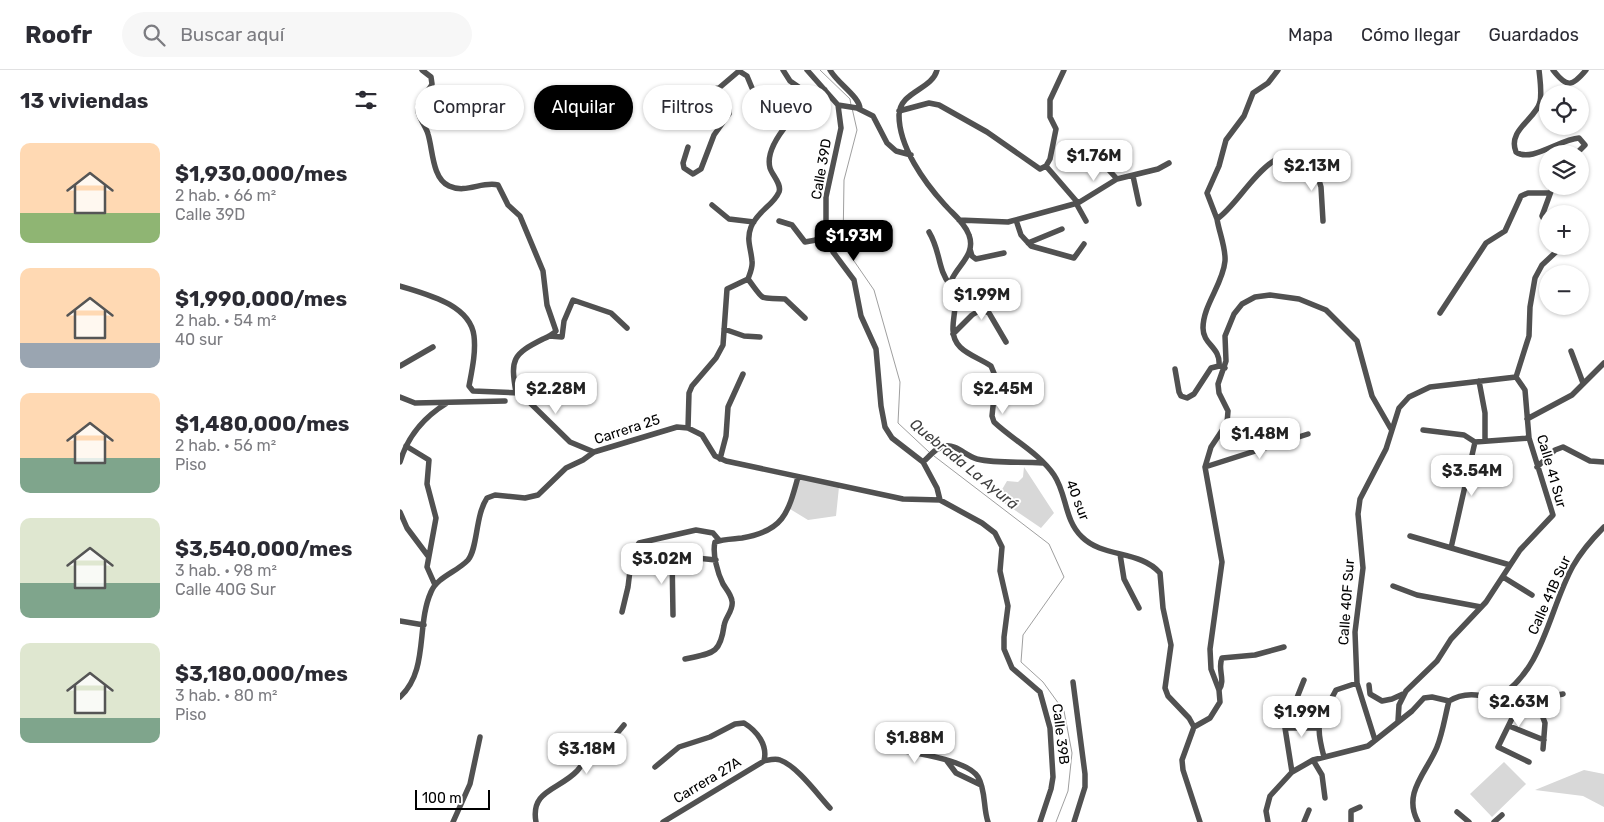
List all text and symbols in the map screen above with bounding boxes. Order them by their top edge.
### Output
search box [122,12,472,57]
text: Roofr [25,21,92,49]
icon: search [140,21,168,49]
text: Buscar aquí [180,23,284,46]
text: Mapa [1288,24,1333,46]
text: Cómo llegar [1361,24,1460,46]
text: Guardados [1488,24,1579,46]
chip: Comprar [415,85,524,130]
chip: Alquilar [534,85,633,130]
chip: Filtros [643,85,732,130]
chip: Nuevo [742,85,831,130]
map controls [1539,85,1589,315]
button: locate [1539,85,1589,135]
icon: filters [352,86,380,114]
text: 13 viviendas [20,88,148,113]
street label: Calle 39D [808,137,835,201]
pin: $1.76M [1053,140,1135,182]
button: layers [1539,145,1589,195]
text: $1.76M [1066,146,1122,165]
pin: $2.13M [1271,150,1353,192]
text: $2.13M [1284,156,1340,175]
text: $1,930,000/mes [175,161,347,186]
icon: home [60,163,120,223]
text: 2 hab. · 66 m² [175,186,276,205]
text: Calle 39D [175,205,245,224]
button: + [1539,205,1589,255]
pin: $1.93M [813,220,895,262]
text: $1.93M [826,226,882,245]
button: − [1539,265,1589,315]
pin: $1.99M [941,278,1023,321]
text: $1.99M [954,285,1010,304]
text: $1,990,000/mes [175,286,347,311]
icon: home [60,288,120,348]
text: 2 hab. · 54 m² [175,311,276,330]
text: 40 sur [175,330,223,349]
pin: $2.28M [515,372,597,415]
pin: $2.45M [962,372,1044,415]
text: $2.28M [526,379,586,398]
text: $2.45M [973,379,1033,398]
text: $1,480,000/mes [175,411,350,436]
street label: Carrera 25 [592,411,662,448]
icon: home [60,413,120,473]
water label: Quebrada La Ayurá [906,415,1022,513]
pin: $1.48M [1219,418,1301,460]
text: $1.48M [1231,424,1289,443]
street label: Calle 41 Sur [1533,433,1570,510]
text: 2 hab. · 56 m² [175,436,276,455]
pin: $3.54M [1431,454,1513,497]
text: Piso [175,455,207,474]
text: $3.54M [1442,461,1502,480]
street label: 40 sur [1062,478,1093,523]
text: $3,540,000/mes [175,536,352,561]
icon: home [60,538,120,598]
pin: $3.02M [621,542,703,585]
text: $3.02M [632,549,692,568]
street label: Calle 41B Sur [1524,552,1575,637]
street label: Calle 40F Sur [1335,558,1358,646]
text: 3 hab. · 98 m² [175,561,277,580]
text: Calle 40G Sur [175,580,276,599]
text: $3,180,000/mes [175,661,348,686]
icon: home [60,663,120,723]
text: 3 hab. · 80 m² [175,686,278,705]
pin: $2.63M [1478,686,1560,728]
text: $2.63M [1489,692,1549,711]
pin: $1.99M [1261,696,1343,738]
text: $1.99M [1274,702,1330,721]
street label: Calle 39B [1048,703,1073,765]
text: Piso [175,705,207,724]
pin: $1.88M [874,722,956,764]
text: $1.88M [886,728,944,747]
pin: $3.18M [546,732,628,775]
text: $3.18M [559,739,615,758]
street label: Carrera 27A [670,753,745,807]
scale bar [415,787,490,810]
text: 100 m [422,790,462,807]

